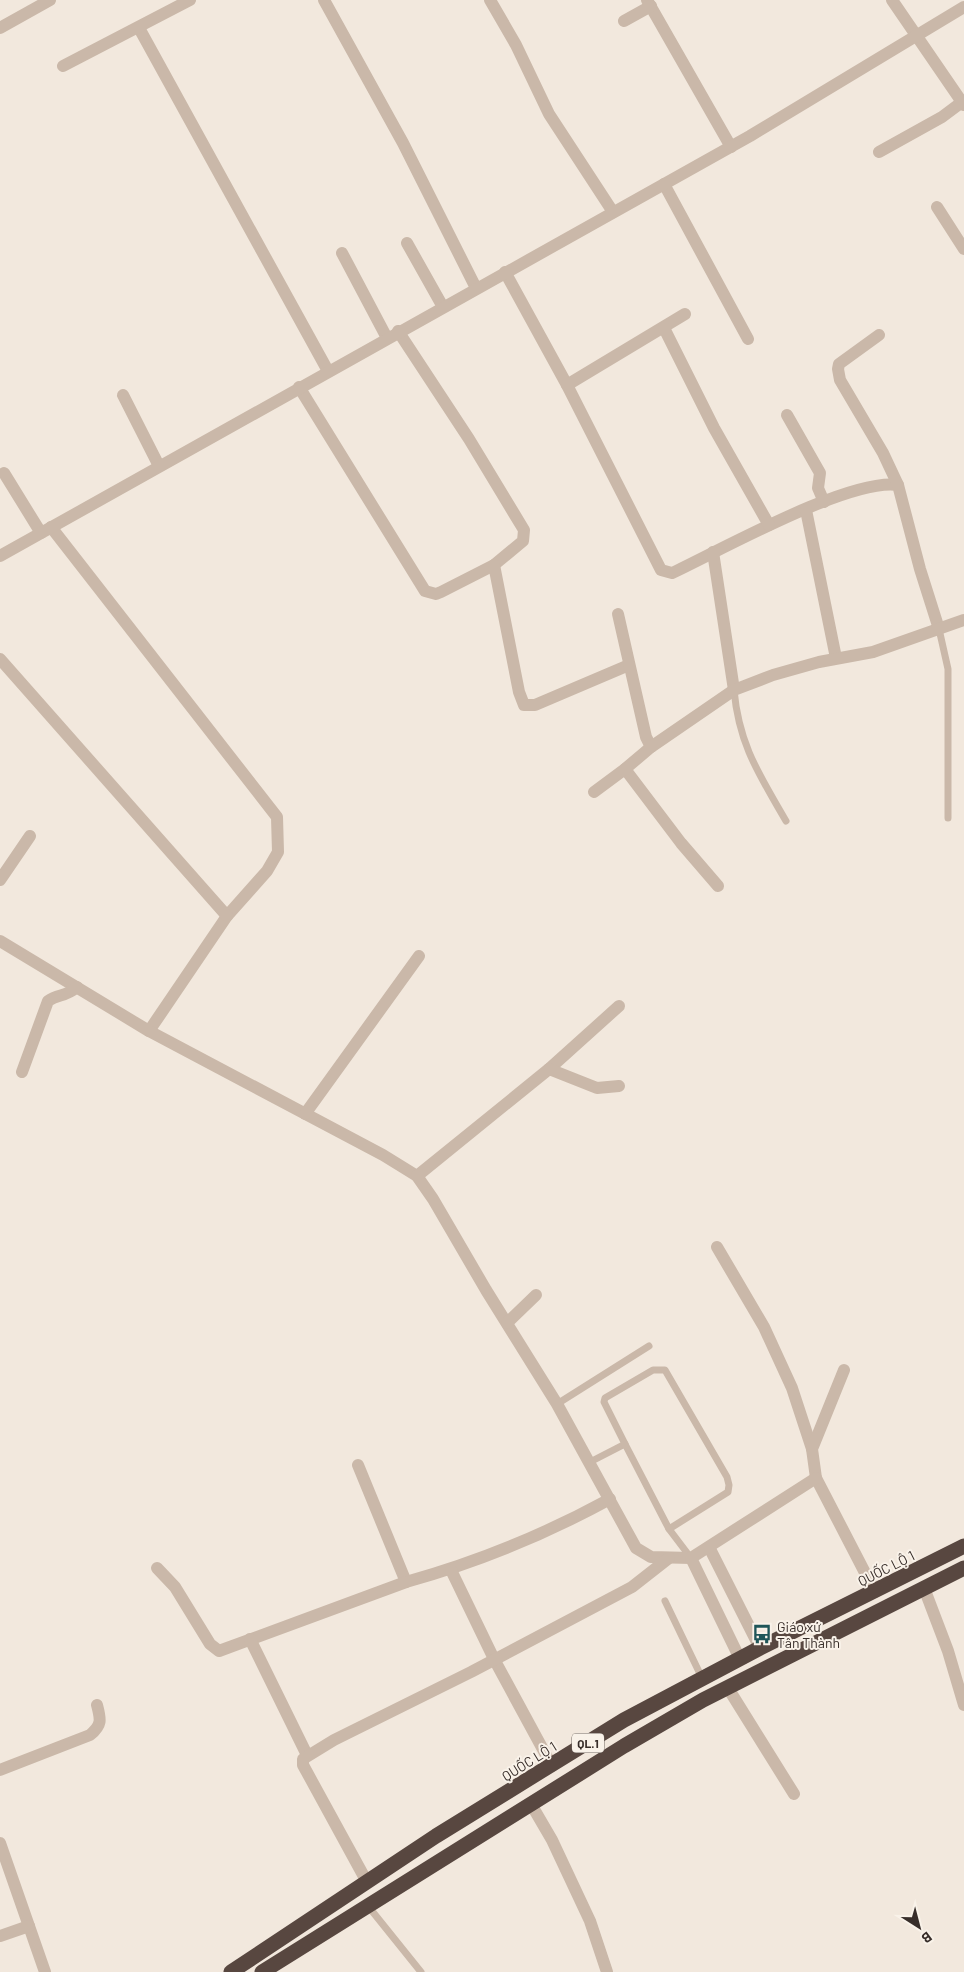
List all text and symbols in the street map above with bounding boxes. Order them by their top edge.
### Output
street label: QUỐC LỘ 1 [855,1547,917,1589]
place label: Giáo xứ Tân Thành [777,1618,840,1651]
bus stop icon: Giáo xứ Tân Thành [751,1623,773,1645]
road number: QL.1 [572,1734,604,1752]
street label: QUỐC LỘ 1 [499,1738,559,1784]
north arrow [894,1902,944,1952]
text: B [918,1928,935,1947]

